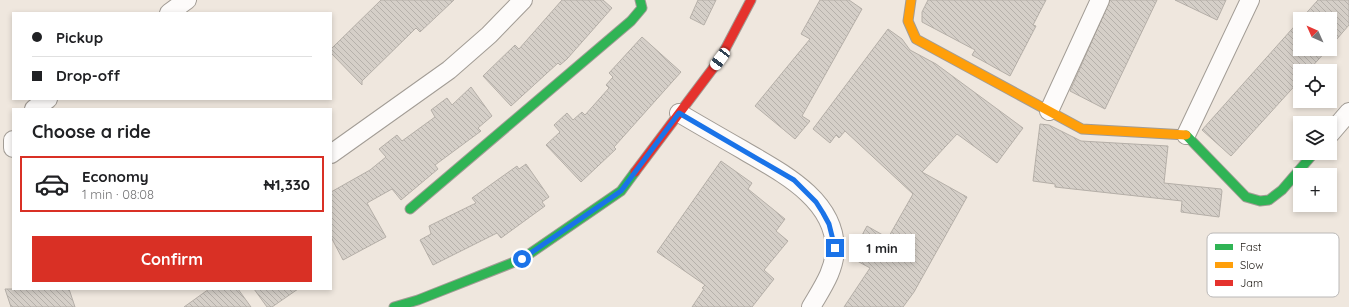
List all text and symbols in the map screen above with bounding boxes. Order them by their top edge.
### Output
north arrow [1293,12,1337,56]
map controls [1293,12,1337,212]
text: Pickup [56,28,103,47]
car [708,46,732,72]
button: locate [1293,64,1337,108]
text: Drop-off [56,66,120,85]
button: layers [1293,116,1337,160]
text: Choose a ride [32,120,151,143]
icon: car [34,166,70,202]
text: Economy [82,167,149,186]
button: + [1293,168,1337,212]
text: ₦1,330 [264,175,310,194]
text: 1 min · 08:08 [82,186,154,202]
legend [1207,233,1339,297]
callout: 1 min [849,234,915,262]
button: Confirm [32,236,312,282]
route end [826,239,844,257]
text: 1 min [866,240,898,256]
text: Fast [1240,240,1262,254]
route start [513,250,531,268]
text: Slow [1240,258,1264,272]
text: Jam [1240,276,1263,290]

